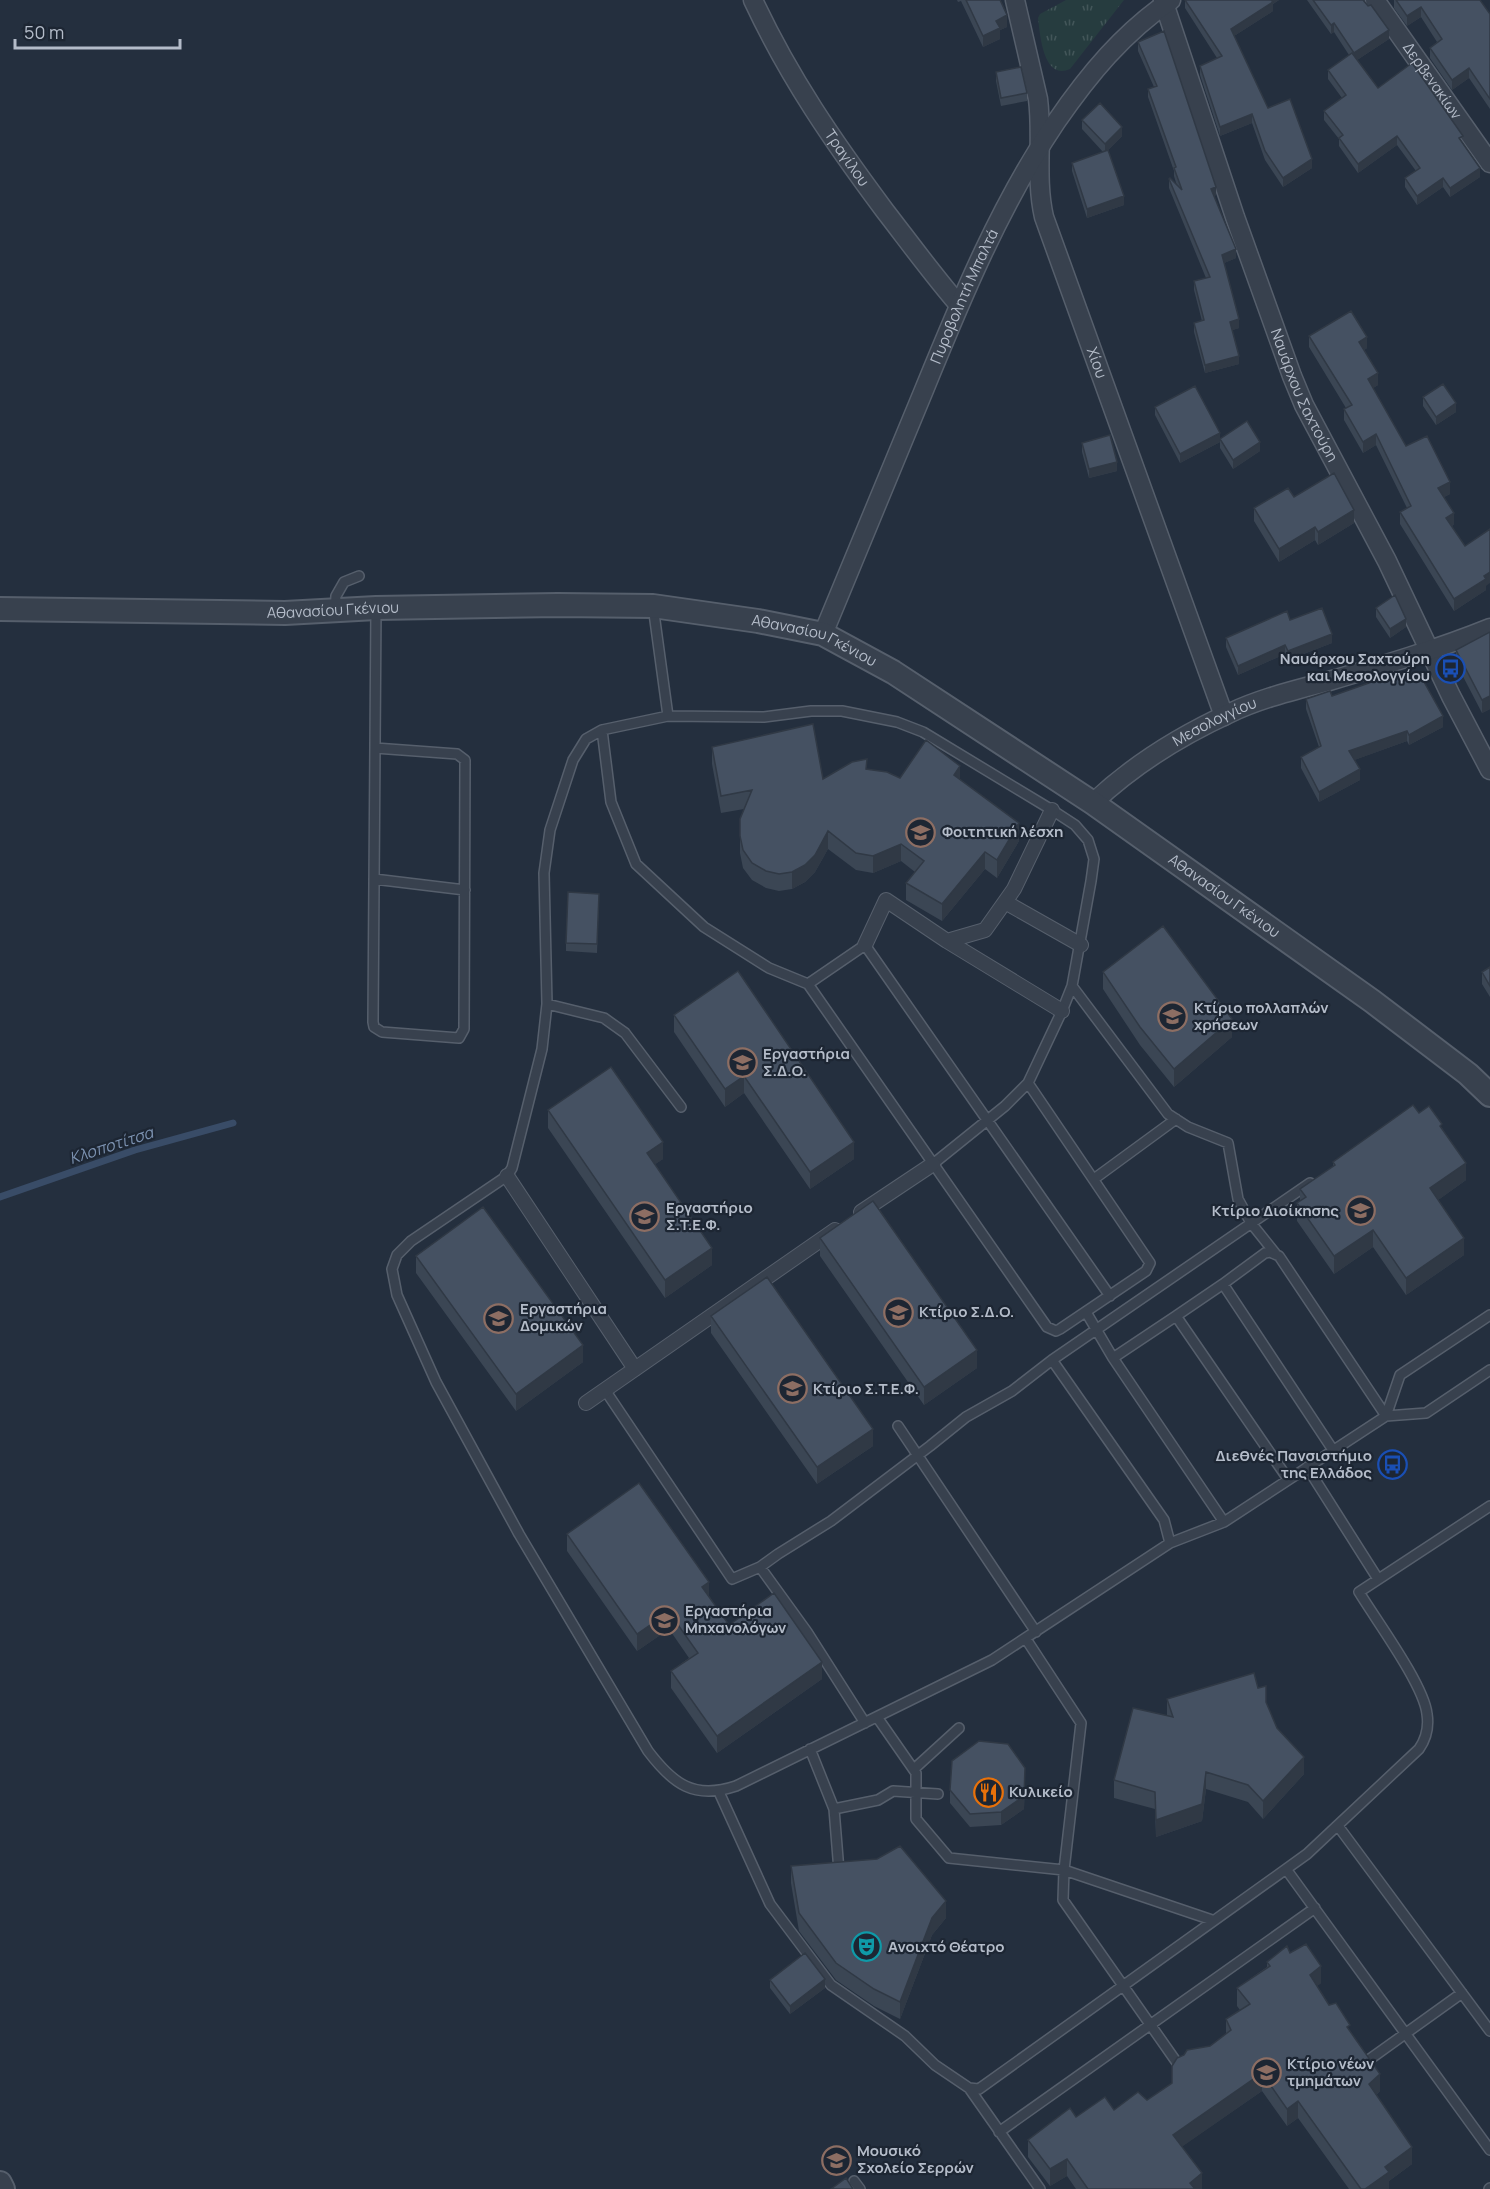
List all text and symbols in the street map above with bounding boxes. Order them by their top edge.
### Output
scale bar [15,12,180,50]
text: 50 m [24,20,64,44]
street label: Δερβενακίων [1398,38,1467,124]
street label: Τραγίλου [820,125,874,190]
street label: Πυροβολητή Μπαλτά [925,225,1003,367]
street label: Ναυάρχου Σαχτούρη [1266,326,1343,465]
street label: Χίου [1082,344,1112,381]
street label: Αθανασίου Γκένιου [267,597,399,623]
street label: Αθανασίου Γκένιου [750,609,881,671]
place label: Ναυάρχου Σαχτούρη και Μεσολογγίου [1280,648,1430,686]
bus stop icon: Ναυάρχου Σαχτούρη και Μεσολογγίου [1435,652,1467,684]
street label: Μεσολογγίου [1168,692,1259,751]
school or university icon: Φοιτητική λέσχη [905,816,937,848]
place label: Φοιτητική λέσχη [942,821,1063,842]
street label: Αθανασίου Γκένιου [1164,849,1284,942]
place label: Κτίριο πολλαπλών χρήσεων [1194,997,1328,1035]
school or university icon: Κτίριο πολλαπλών χρήσεων [1157,1001,1189,1033]
place label: Εργαστήρια Σ.Δ.Ο. [763,1043,850,1081]
school or university icon: Εργαστήρια Σ.Δ.Ο. [726,1047,758,1079]
water label: Κλοποτίτσα [66,1121,157,1169]
school or university icon: Κτίριο Διοίκησης [1344,1195,1376,1227]
place label: Εργαστήριο Σ.Τ.Ε.Φ. [666,1197,753,1235]
place label: Κτίριο Διοίκησης [1212,1200,1339,1221]
school or university icon: Εργαστήριο Σ.Τ.Ε.Φ. [629,1201,661,1233]
school or university icon: Κτίριο Σ.Δ.Ο. [882,1296,914,1328]
place label: Εργαστήρια Δομικών [520,1298,607,1336]
place label: Κτίριο Σ.Δ.Ο. [919,1301,1014,1322]
school or university icon: Εργαστήρια Δομικών [483,1302,515,1334]
school or university icon: Κτίριο Σ.Τ.Ε.Φ. [776,1373,808,1405]
place label: Κτίριο Σ.Τ.Ε.Φ. [813,1378,919,1399]
place label: Διεθνές Πανσιστήμιο της Ελλάδος [1216,1445,1372,1483]
bus stop icon: Διεθνές Πανσιστήμιο της Ελλάδος [1377,1449,1409,1481]
place label: Εργαστήρια Μηχανολόγων [685,1600,786,1638]
school or university icon: Εργαστήρια Μηχανολόγων [648,1604,680,1636]
restaurant icon: Κυλικείο [972,1776,1004,1808]
place label: Κυλικείο [1009,1781,1073,1802]
theatre icon: Ανοιχτό Θέατρο [851,1931,883,1963]
place label: Ανοιχτό Θέατρο [888,1936,1005,1957]
place label: Κτίριο νέων τμημάτων [1287,2053,1374,2091]
school or university icon: Κτίριο νέων τμημάτων [1250,2057,1282,2089]
place label: Μουσικό Σχολείο Σερρών [857,2140,974,2178]
school or university icon: Μουσικό Σχολείο Σερρών [820,2144,852,2176]

